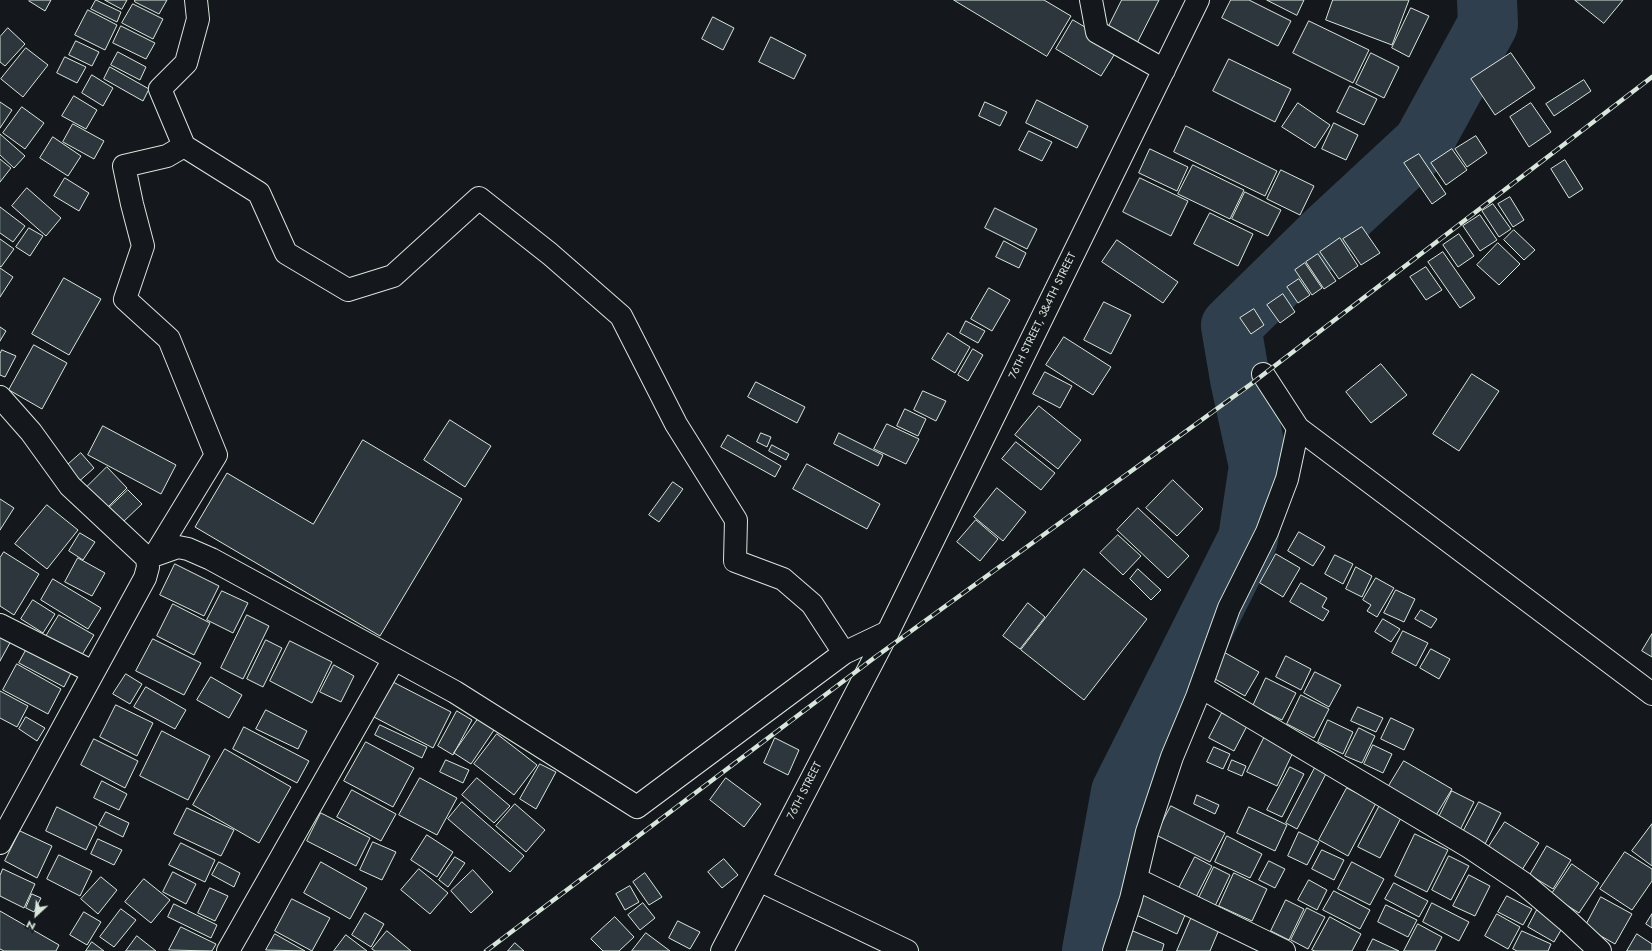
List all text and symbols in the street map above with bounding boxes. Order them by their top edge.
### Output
street label: 76TH STREET, 3&4TH STREET [1007,251,1079,381]
street label: 76TH STREET [785,760,825,822]
north arrow [16,895,56,935]
text: N [23,917,38,935]

